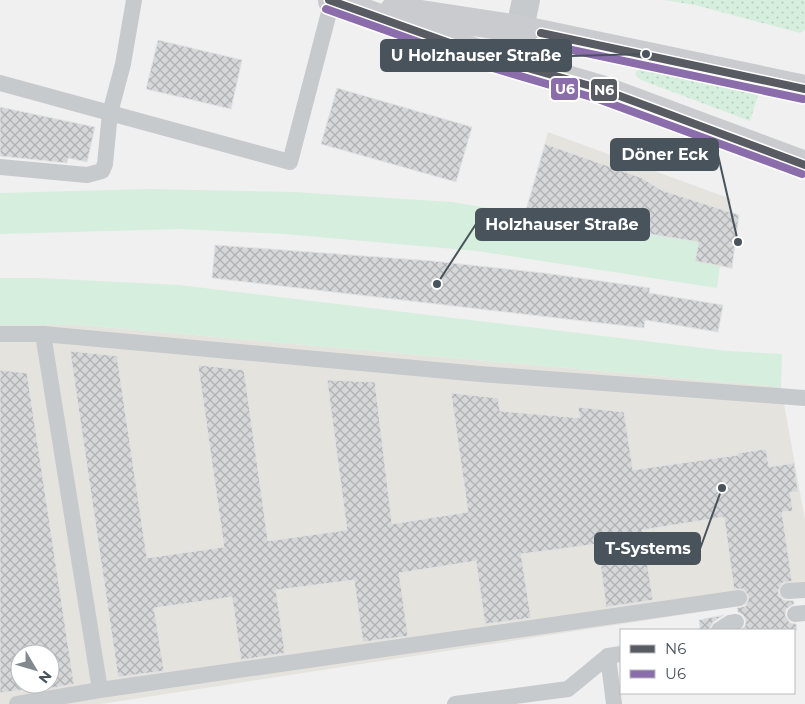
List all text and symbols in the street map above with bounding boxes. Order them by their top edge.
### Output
callout: U Holzhauser Straße [381,40,571,71]
text: U Holzhauser Straße [391,46,561,65]
line badge: U6 [550,77,579,101]
line badge: N6 [590,78,618,102]
text: U6 [555,80,575,98]
text: N6 [594,81,614,99]
callout: Döner Eck [611,139,718,170]
text: Döner Eck [622,145,709,164]
callout: Holzhauser Straße [476,209,649,240]
text: Holzhauser Straße [485,215,639,234]
callout: T-Systems [595,533,700,564]
text: T-Systems [605,539,691,558]
legend [620,629,795,694]
text: N6 [665,639,686,658]
north arrow [10,644,60,694]
text: U6 [665,664,686,683]
text: N [35,667,56,687]

